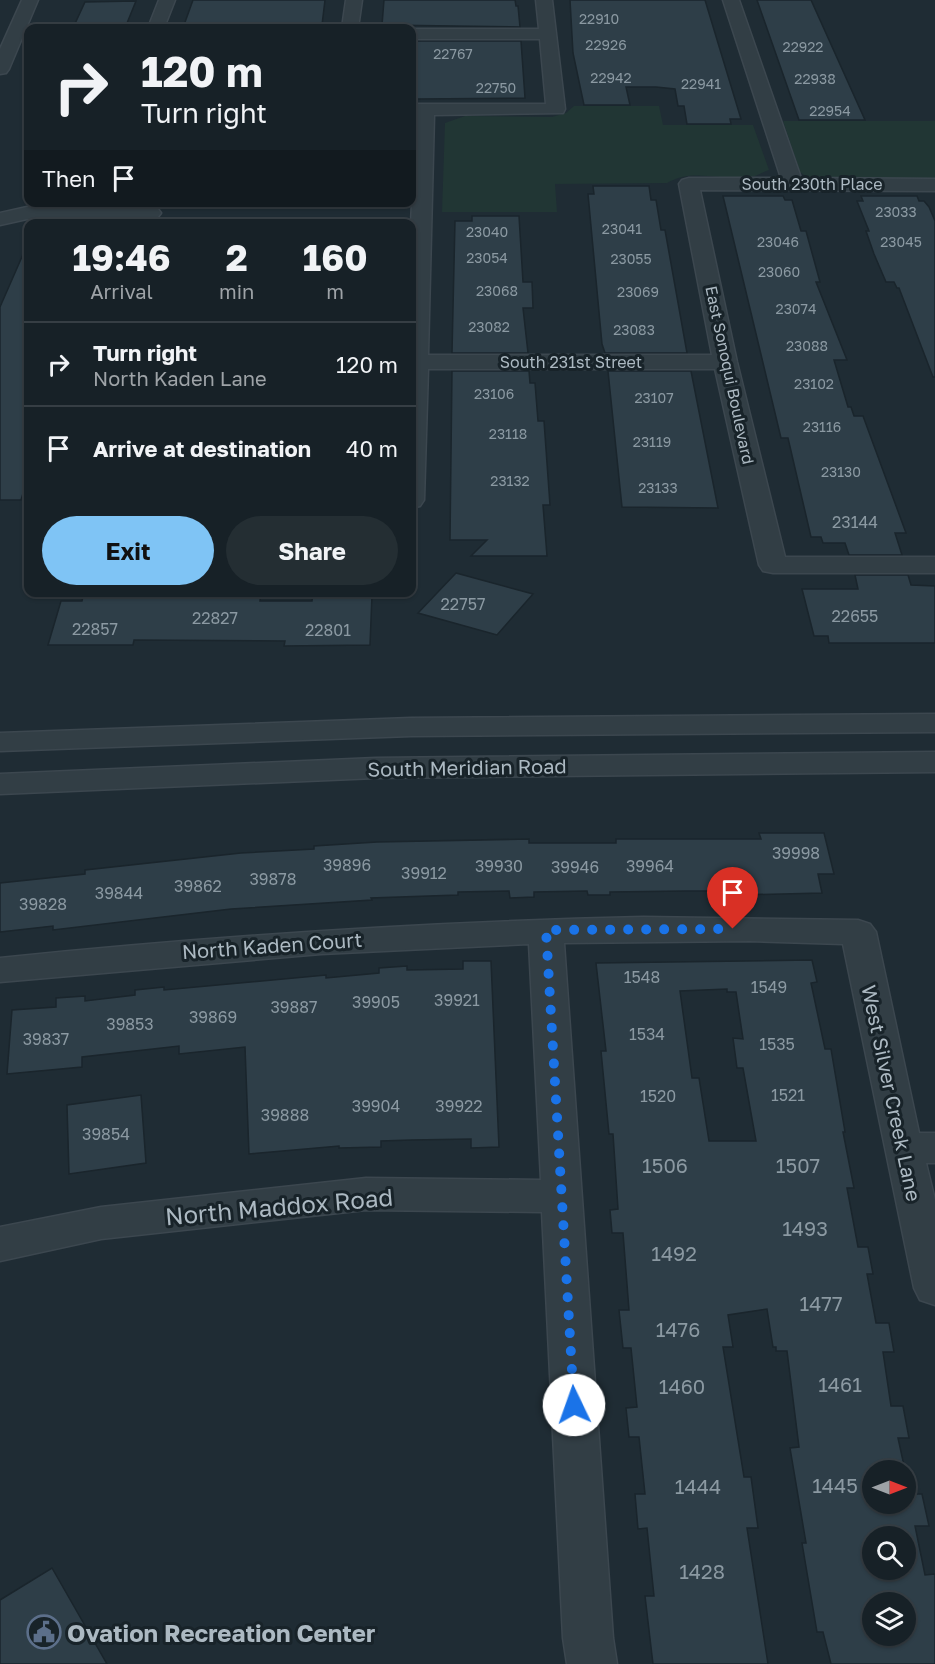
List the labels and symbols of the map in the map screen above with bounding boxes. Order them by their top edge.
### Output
house number: 22910 [579,10,619,27]
house number: 22926 [585,36,627,53]
house number: 22922 [783,38,823,55]
house number: 22767 [433,45,473,62]
house number: 22942 [590,69,632,86]
house number: 22938 [794,70,836,87]
house number: 22941 [681,75,721,92]
house number: 22750 [476,79,516,96]
house number: 22954 [809,102,851,119]
street label: South 230th Place [741,174,883,194]
house number: 23033 [875,203,917,220]
house number: 23041 [602,220,642,237]
house number: 23040 [466,223,508,240]
house number: 23046 [757,233,799,250]
house number: 23045 [880,233,922,250]
house number: 23054 [466,249,508,266]
house number: 23055 [610,250,652,267]
house number: 23060 [758,263,800,280]
house number: 23068 [476,282,518,299]
house number: 23069 [617,283,659,300]
street label: East Sonoqui Boulevard [701,284,759,466]
house number: 23074 [776,300,816,317]
house number: 23082 [468,318,510,335]
house number: 23083 [613,321,655,338]
house number: 23088 [786,337,828,354]
street label: South 231st Street [500,352,642,372]
house number: 23102 [794,375,834,392]
house number: 23106 [474,385,514,402]
house number: 23107 [634,389,674,406]
house number: 23116 [803,418,841,435]
house number: 23118 [489,425,527,442]
house number: 23119 [633,433,671,450]
house number: 23130 [821,463,861,480]
house number: 23132 [490,472,530,489]
house number: 23133 [638,479,678,496]
house number: 23144 [832,512,878,532]
house number: 22757 [441,594,485,614]
house number: 22655 [832,606,878,626]
house number: 22827 [192,608,238,628]
house number: 22857 [72,619,118,639]
house number: 22801 [305,620,351,640]
street label: South Meridian Road [367,753,567,781]
house number: 39998 [772,843,820,863]
house number: 39896 [323,855,371,875]
house number: 39930 [475,856,523,876]
house number: 39964 [626,856,674,876]
house number: 39946 [551,857,599,877]
house number: 39912 [401,863,447,883]
pin [707,867,758,929]
house number: 39878 [249,869,297,889]
house number: 39862 [174,876,222,896]
house number: 39844 [95,883,143,903]
house number: 39828 [19,894,67,914]
street label: North Kaden Court [181,927,363,963]
house number: 1548 [624,967,660,987]
house number: 1549 [751,977,787,997]
street label: West Silver Creek Lane [857,983,927,1203]
house number: 39921 [434,990,480,1010]
house number: 39905 [352,992,400,1012]
house number: 39887 [270,997,318,1017]
house number: 39869 [189,1007,237,1027]
house number: 39853 [106,1014,154,1034]
house number: 1534 [629,1024,665,1044]
house number: 39837 [23,1029,69,1049]
house number: 1535 [759,1034,795,1054]
house number: 1521 [771,1085,805,1105]
house number: 1520 [640,1086,676,1106]
house number: 39904 [352,1096,400,1116]
house number: 39922 [435,1096,483,1116]
house number: 39888 [261,1105,309,1125]
house number: 39854 [82,1124,130,1144]
house number: 1506 [642,1153,688,1177]
house number: 1507 [776,1153,820,1177]
street label: North Maddox Road [164,1182,394,1230]
house number: 1493 [782,1216,828,1240]
house number: 1492 [651,1241,697,1265]
house number: 1477 [799,1291,843,1315]
house number: 1476 [656,1317,700,1341]
house number: 1461 [818,1372,862,1396]
position arrow [542,1373,606,1437]
house number: 1460 [659,1374,705,1398]
north arrow [862,1460,916,1514]
house number: 1445 [812,1473,858,1497]
house number: 1444 [675,1474,721,1498]
house number: 1428 [679,1559,725,1583]
public building icon: Ovation Recreation Center [26,1614,62,1650]
place label: Ovation Recreation Center [67,1618,375,1647]

